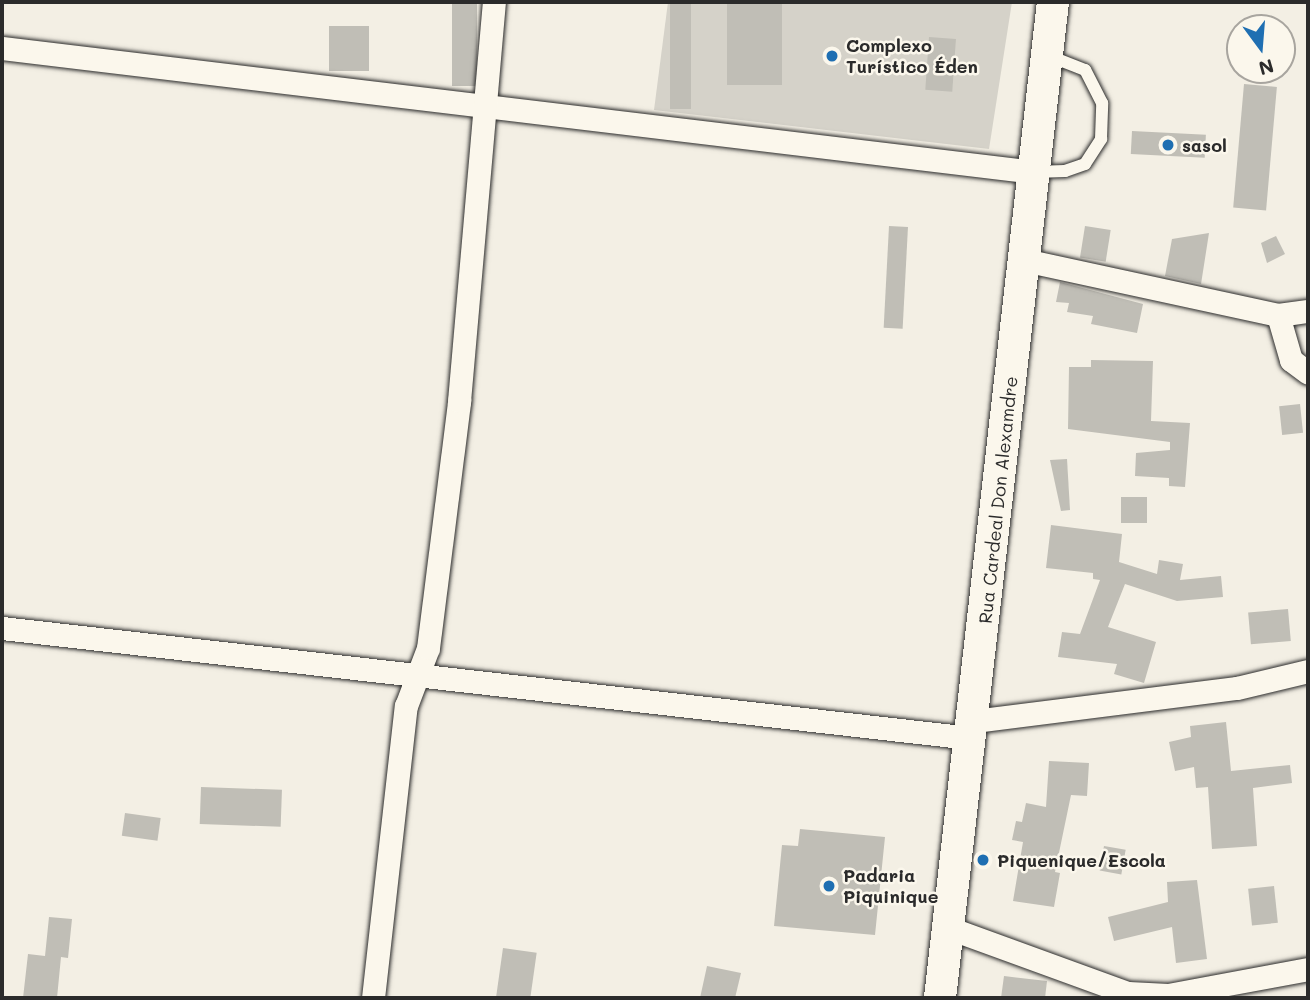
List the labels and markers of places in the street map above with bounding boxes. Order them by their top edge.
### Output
place label: Complexo Turístico Éden [846,35,978,78]
marker: Complexo Turístico Éden [824,48,840,64]
place label: sasol [1182,134,1227,156]
marker: sasol [1160,137,1176,153]
place label: Piquenique/Escola [997,849,1166,871]
marker: Piquenique/Escola [975,852,991,868]
place label: Padaria Piquinique [843,865,938,908]
marker: Padaria Piquinique [821,878,837,894]

